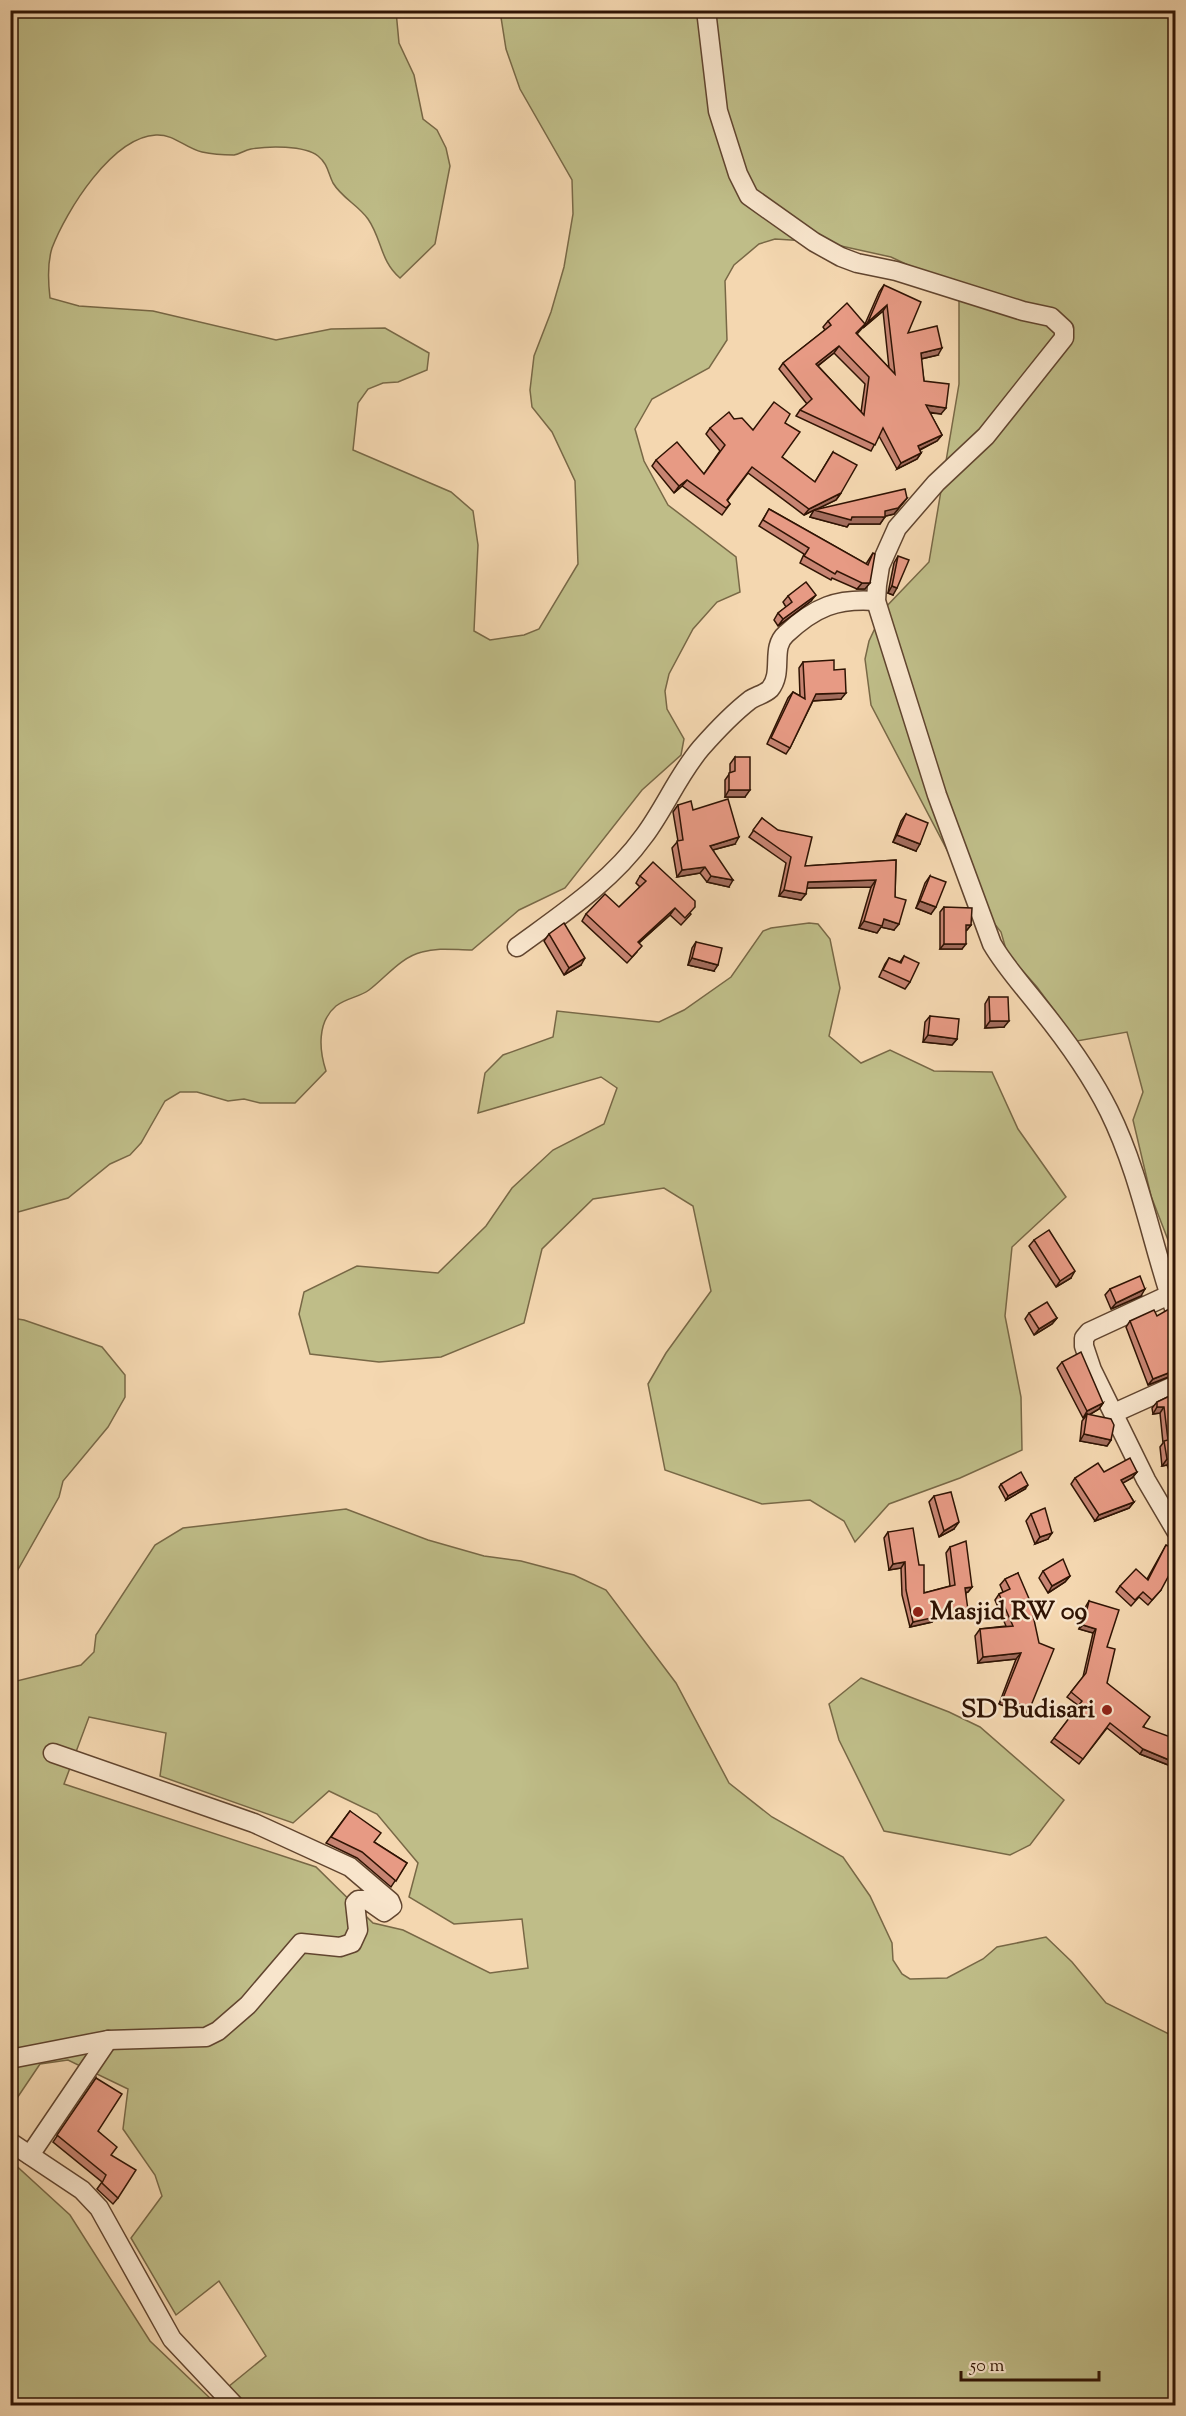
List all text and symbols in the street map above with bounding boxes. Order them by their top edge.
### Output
place label: Masjid RW 09 [930,1594,1088,1631]
marker: Masjid RW 09 [911,1605,925,1619]
place label: SD Budisari [961,1692,1096,1729]
marker: SD Budisari [1100,1703,1114,1717]
scale bar [961,2344,1099,2382]
text: 50 m [969,2354,1005,2380]

